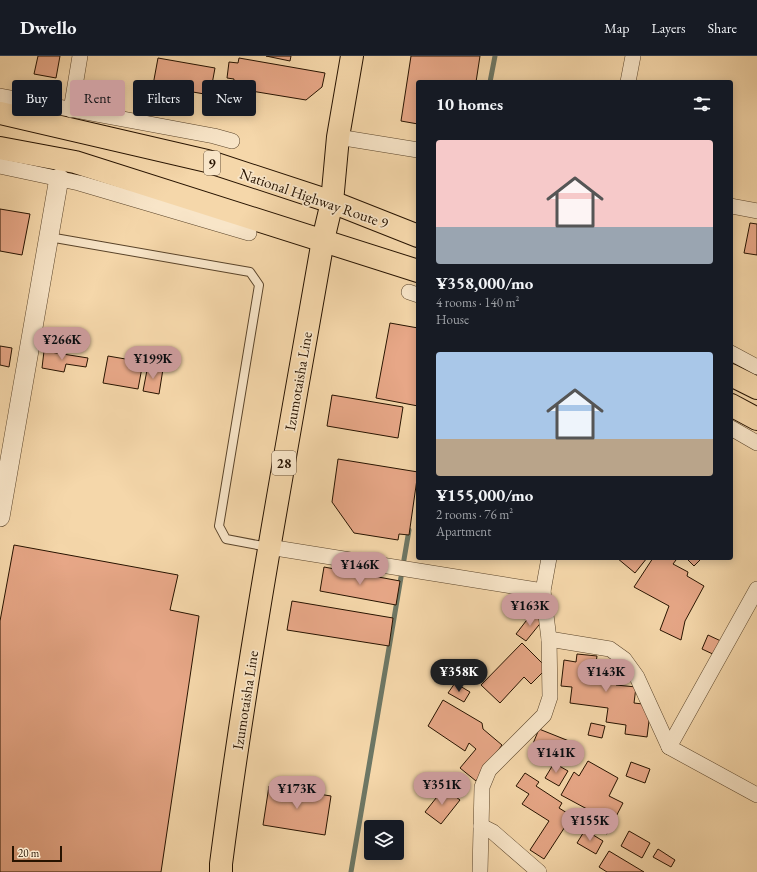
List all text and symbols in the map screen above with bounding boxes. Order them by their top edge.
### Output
text: Dwello [20,15,77,40]
text: Map [604,19,629,37]
text: Layers [651,19,686,37]
text: Share [708,19,737,37]
chip: Buy [12,80,62,116]
chip: Rent [70,80,125,116]
chip: Filters [133,80,194,116]
chip: New [202,80,256,116]
text: 10 homes [436,93,503,115]
icon: filters [691,93,713,115]
road number: 9 [204,151,220,175]
street label: National Highway Route 9 [237,164,391,232]
icon: home [539,166,611,238]
text: ¥358,000/mo [436,272,533,294]
text: 4 rooms · 140 m² [436,294,520,311]
text: House [436,311,469,328]
pin: ¥266K [34,327,90,361]
street label: Izumotaisha Line [280,330,316,432]
text: ¥266K [42,331,82,348]
pin: ¥199K [125,346,181,380]
text: ¥199K [133,350,173,367]
icon: home [539,378,611,450]
road number: 28 [272,451,296,475]
text: ¥155,000/mo [436,484,533,506]
text: 2 rooms · 76 m² [436,506,513,523]
text: Apartment [436,523,491,540]
pin: ¥146K [332,552,388,586]
text: ¥146K [340,556,380,573]
pin: ¥163K [502,593,558,627]
text: ¥163K [510,597,550,614]
street label: Izumotaisha Line [228,649,262,751]
pin: ¥358K [431,659,487,693]
pin: ¥143K [578,659,634,693]
text: ¥358K [439,663,479,680]
text: ¥143K [586,663,626,680]
pin: ¥141K [528,740,584,774]
text: ¥141K [536,744,576,761]
pin: ¥351K [414,772,470,806]
pin: ¥173K [269,776,325,810]
text: ¥351K [422,776,462,793]
text: ¥173K [277,780,317,797]
pin: ¥155K [562,808,618,842]
text: ¥155K [570,812,610,829]
map controls [364,820,404,860]
button: layers [364,820,404,860]
scale bar [12,844,62,863]
text: 20 m [18,846,39,860]

